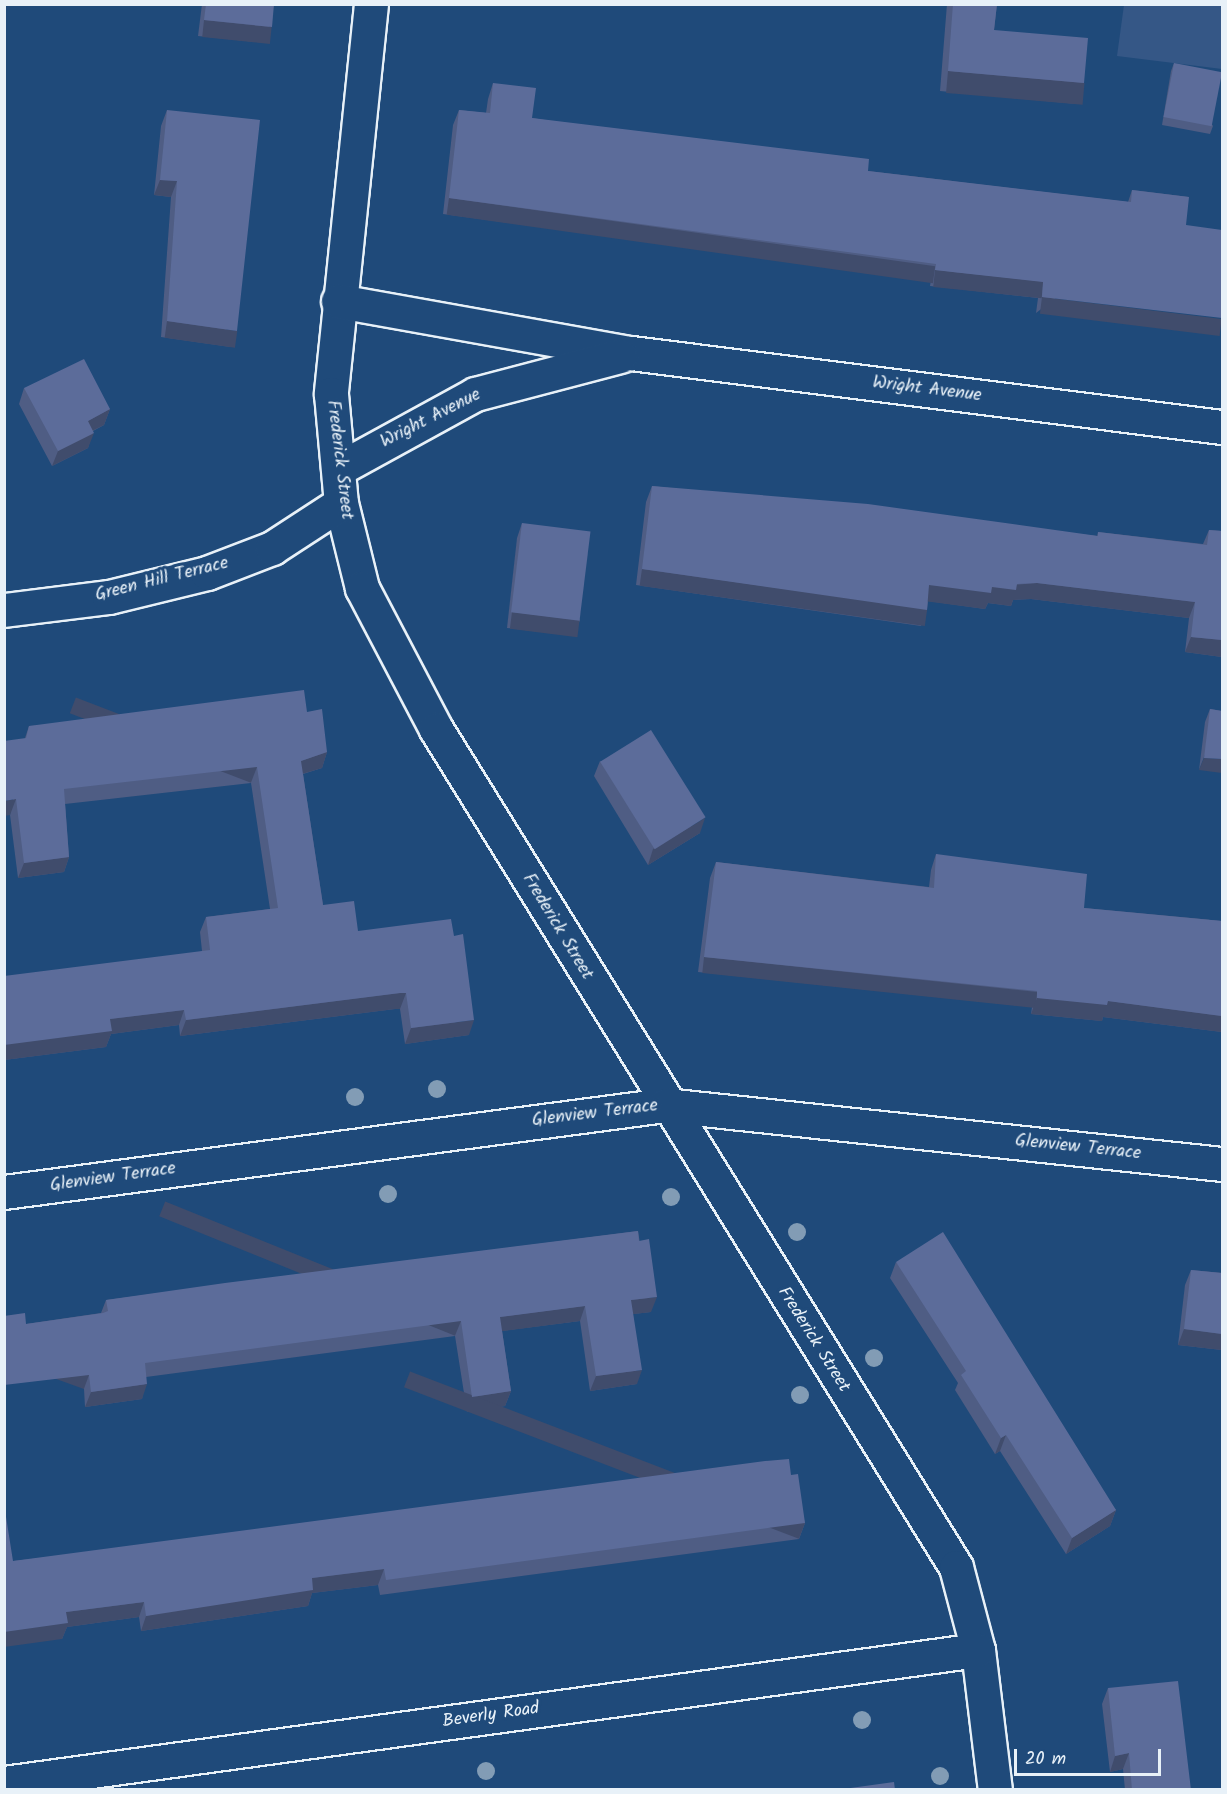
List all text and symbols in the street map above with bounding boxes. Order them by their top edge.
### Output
street label: Wright Avenue [871,373,983,407]
street label: Wright Avenue [377,384,485,454]
street label: Frederick Street [321,399,357,521]
street label: Green Hill Terrace [93,553,231,607]
street label: Frederick Street [517,870,597,984]
street label: Glenview Terrace [531,1096,659,1132]
street label: Glenview Terrace [1014,1131,1142,1165]
street label: Glenview Terrace [49,1158,177,1198]
street label: Frederick Street [772,1283,854,1397]
street label: Beverly Road [441,1699,541,1733]
scale bar [1017,1737,1164,1775]
text: 20 m [1025,1745,1066,1774]

